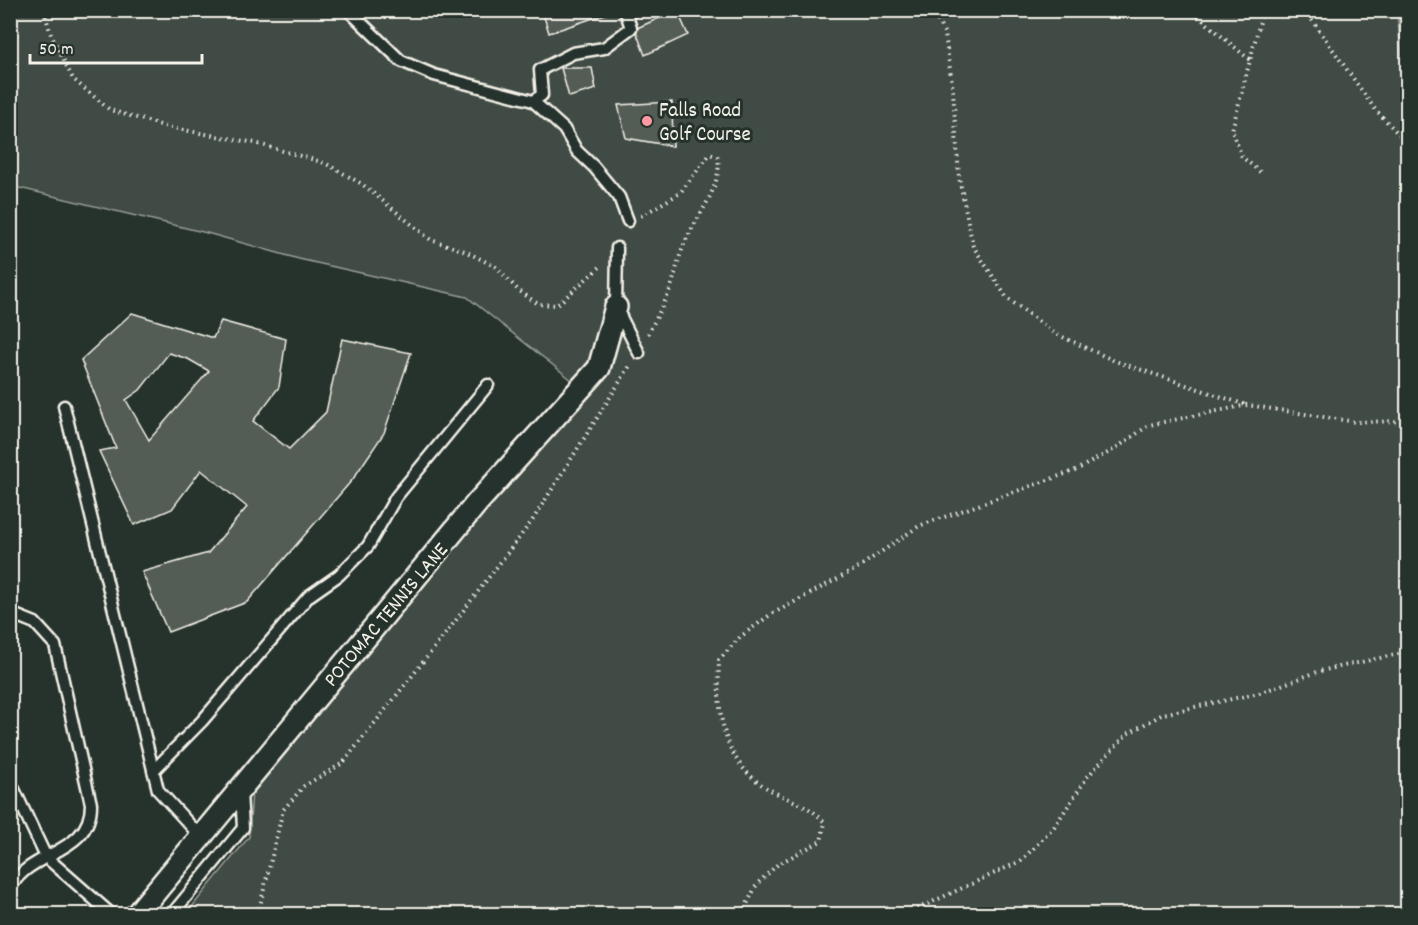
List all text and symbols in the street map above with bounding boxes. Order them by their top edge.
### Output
scale bar [30,27,202,65]
text: 50 m [39,38,74,63]
place label: Falls Road Golf Course [659,97,751,151]
marker: Falls Road Golf Course [640,114,654,128]
street label: POTOMAC TENNIS LANE [318,537,457,695]

